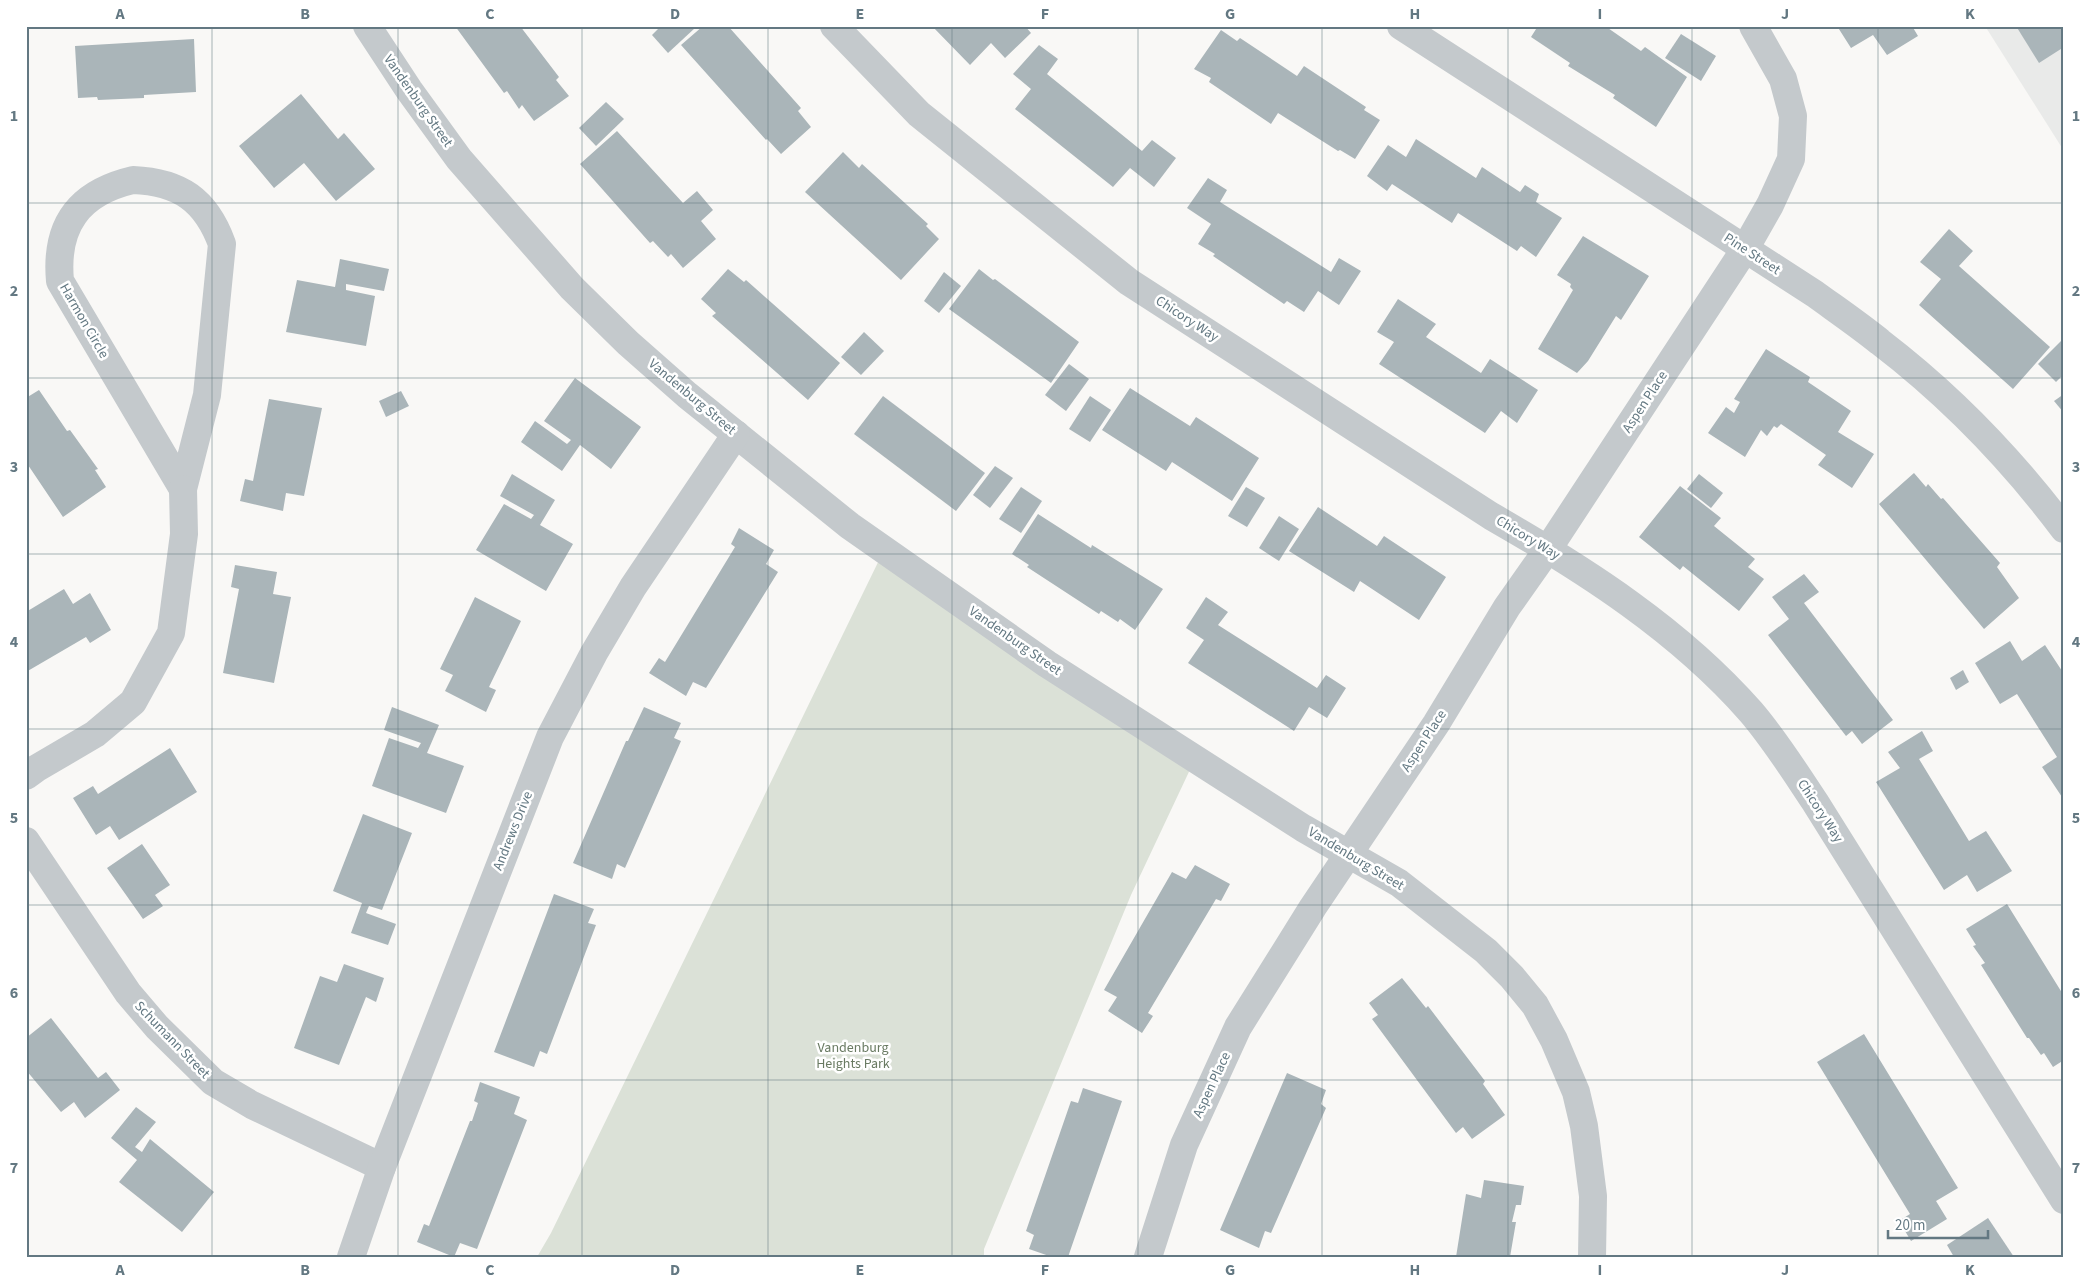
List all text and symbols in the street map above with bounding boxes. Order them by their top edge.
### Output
text: A [114,3,125,25]
text: B [300,3,310,25]
text: C [485,3,495,25]
text: D [670,3,680,25]
text: E [856,3,864,25]
text: F [1041,3,1049,25]
text: G [1225,3,1235,25]
text: H [1410,3,1420,25]
text: I [1598,3,1602,25]
text: J [1781,3,1789,25]
text: K [1965,3,1975,25]
street label: Vandenburg Street [379,51,458,152]
text: 1 [10,105,18,127]
text: 1 [2072,105,2080,127]
street label: Pine Street [1720,228,1784,280]
text: 2 [10,280,18,302]
street label: Harmon Circle [54,280,114,362]
text: 2 [2072,280,2080,302]
street label: Chicory Way [1152,291,1223,347]
street label: Vandenburg Street [644,354,740,440]
street label: Aspen Place [1617,367,1673,437]
text: 3 [10,456,18,478]
text: 3 [2072,456,2080,478]
street label: Chicory Way [1492,511,1564,565]
street label: Vandenburg Street [965,602,1066,681]
text: 4 [10,631,19,653]
text: 4 [2072,631,2081,653]
street label: Aspen Place [1396,706,1452,776]
street label: Chicory Way [1792,776,1848,847]
street label: Andrews Drive [488,788,538,874]
text: 5 [10,807,18,829]
text: 5 [2072,807,2080,829]
street label: Vandenburg Street [1304,822,1408,896]
text: 6 [10,982,18,1004]
text: 6 [2072,982,2080,1004]
street label: Schumann Street [130,997,214,1083]
park label: Vandenburg Heights Park [816,1038,890,1074]
street label: Aspen Place [1188,1049,1236,1121]
text: 7 [10,1157,18,1179]
text: 7 [2072,1157,2080,1179]
scale bar [1888,1208,1988,1240]
text: 20 m [1895,1215,1925,1236]
text: A [114,1259,125,1281]
text: B [300,1259,310,1281]
text: C [485,1259,495,1281]
text: D [670,1259,680,1281]
text: E [856,1259,864,1281]
text: F [1041,1259,1049,1281]
text: G [1225,1259,1235,1281]
text: H [1410,1259,1420,1281]
text: I [1598,1259,1602,1281]
text: J [1781,1259,1789,1281]
text: K [1965,1259,1975,1281]

